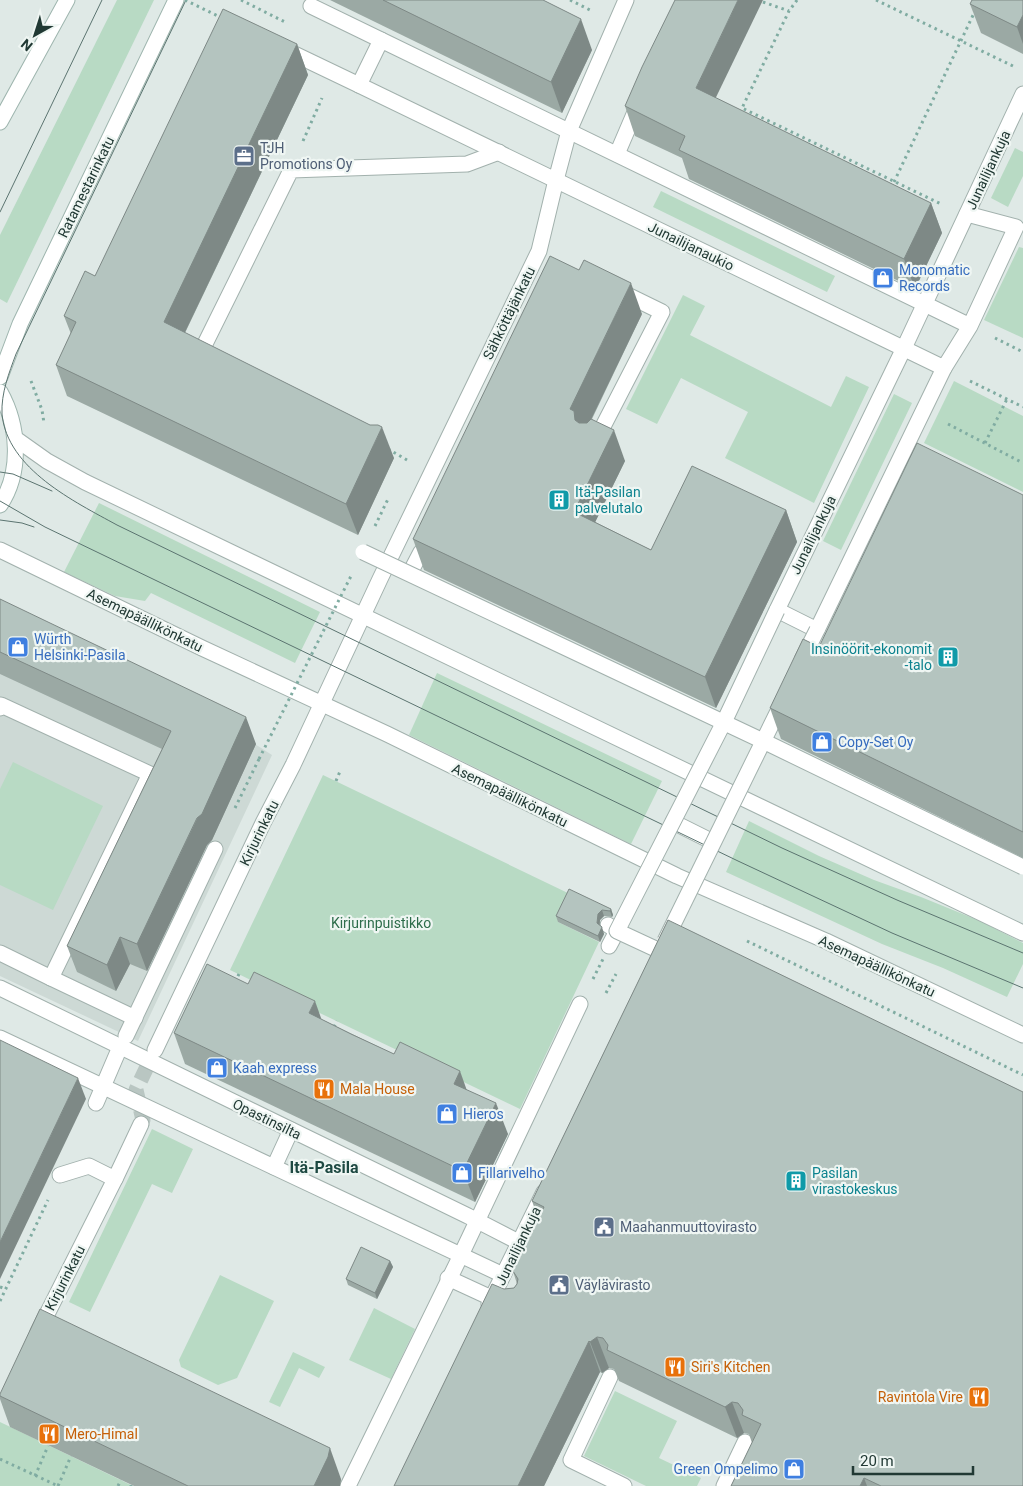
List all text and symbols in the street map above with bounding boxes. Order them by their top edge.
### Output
north arrow [10,10,60,60]
text: N [18,36,36,54]
street label: Junailijankuja [963,128,1013,212]
street label: Ratamestarinkatu [55,134,117,240]
place label: TJH Promotions Oy [260,140,353,172]
office icon: TJH Promotions Oy [232,144,256,168]
street label: Junailijanaukio [645,218,737,274]
place label: Monomatic Records [899,262,970,294]
street label: Sähköttäjänkatu [480,264,538,362]
shop icon: Monomatic Records [871,266,895,290]
place label: Itä-Pasilan palvelutalo [575,484,643,516]
building icon: Itä-Pasilan palvelutalo [547,488,571,512]
street label: Junailijankuja [787,493,839,577]
street label: Asemapäällikönkatu [85,585,205,655]
place label: Würth Helsinki-Pasila [34,631,126,663]
shop icon: Würth Helsinki-Pasila [6,635,30,659]
place label: Insinöörit-ekonomit -talo [811,641,932,673]
building icon: Insinöörit-ekonomit -talo [936,645,960,669]
shop icon: Copy-Set Oy [810,730,834,754]
place label: Copy-Set Oy [838,734,914,750]
street label: Asemapäällikönkatu [450,760,570,830]
street label: Kirjurinkatu [236,798,282,868]
park label: Kirjurinpuistikko [331,915,431,931]
street label: Asemapäällikönkatu [816,932,938,1000]
shop icon: Kaah express [205,1056,229,1080]
place label: Kaah express [233,1060,317,1076]
restaurant icon: Mala House [312,1077,336,1101]
place label: Mala House [340,1081,415,1097]
street label: Opastinsilta [230,1096,304,1142]
shop icon: Hieros [435,1102,459,1126]
place label: Hieros [463,1106,504,1122]
district label: Itä-Pasila [290,1158,359,1177]
shop icon: Fillarivelho [450,1161,474,1185]
place label: Fillarivelho [478,1165,545,1181]
place label: Pasilan virastokeskus [812,1165,898,1197]
building icon: Pasilan virastokeskus [784,1169,808,1193]
street label: Junailijankuja [492,1204,544,1288]
public building icon: Maahanmuuttovirasto [592,1215,616,1239]
place label: Maahanmuuttovirasto [620,1219,757,1235]
street label: Kirjurinkatu [42,1243,88,1313]
public building icon: Väylävirasto [547,1273,571,1297]
place label: Väylävirasto [575,1277,651,1293]
restaurant icon: Siri's Kitchen [663,1355,687,1379]
place label: Siri's Kitchen [691,1359,770,1375]
restaurant icon: Ravintola Vire [967,1385,991,1409]
place label: Ravintola Vire [878,1389,963,1405]
restaurant icon: Mero-Himal [37,1422,61,1446]
place label: Mero-Himal [65,1426,138,1442]
scale bar [853,1444,973,1476]
text: 20 m [860,1452,894,1470]
shop icon: Green Ompelimo [782,1457,806,1481]
place label: Green Ompelimo [674,1461,778,1477]

